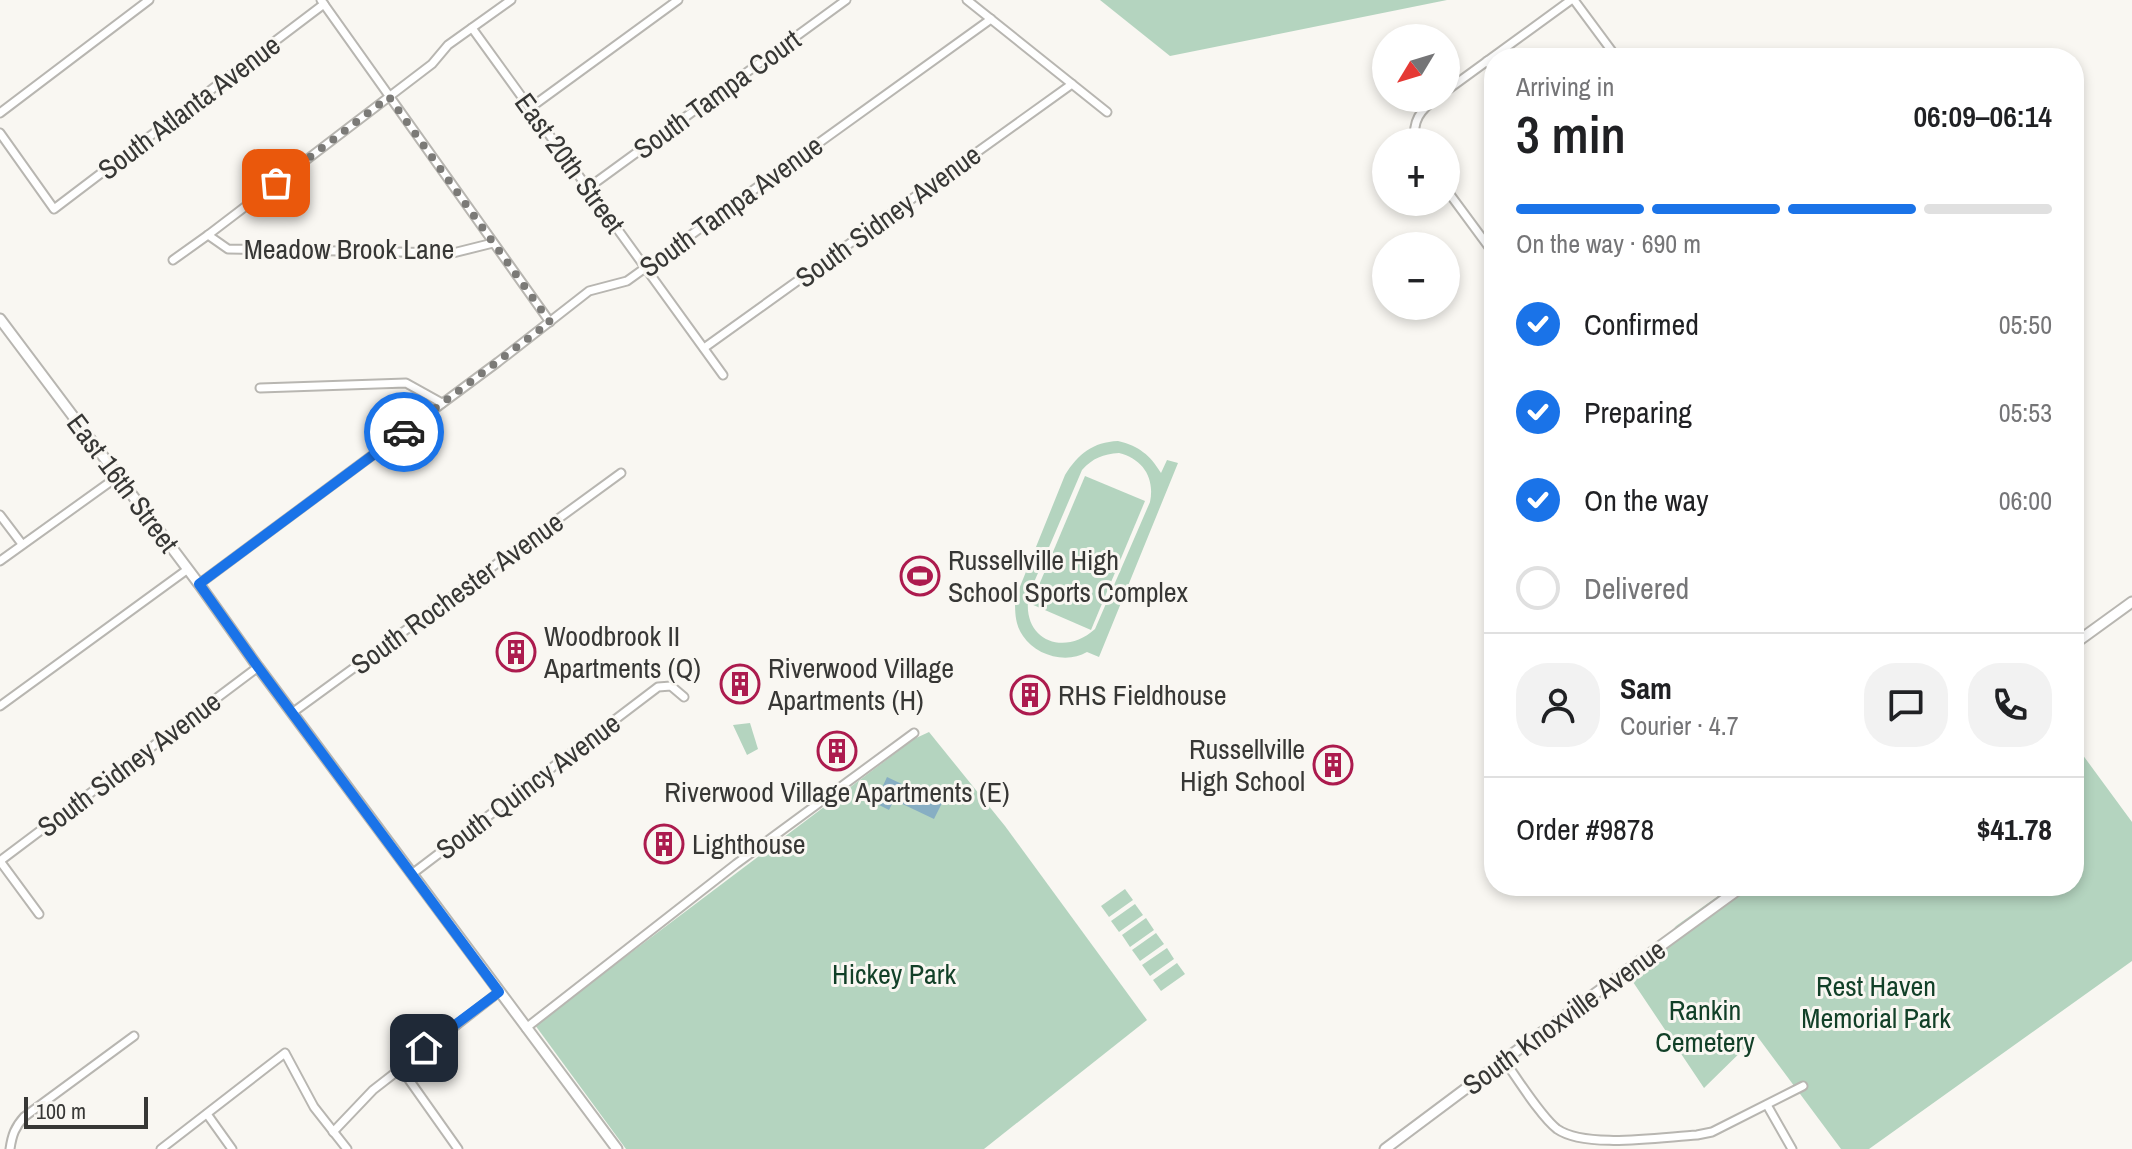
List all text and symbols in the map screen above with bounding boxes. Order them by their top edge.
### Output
street label: South Tampa Court [626,20,808,168]
north arrow [1372,24,1460,112]
map controls [1372,24,1460,320]
street label: South Atlanta Avenue [90,26,288,188]
text: Arriving in [1516,69,1614,104]
street label: East 20th Street [506,85,634,241]
text: 06:09–06:14 [1913,96,2052,136]
text: 3 min [1516,99,1626,169]
street label: South Tampa Avenue [632,127,830,285]
button: + [1372,128,1460,216]
street label: South Sidney Avenue [788,136,988,296]
pin [242,149,310,217]
icon: bag [254,161,298,205]
text: On the way · 690 m [1516,226,1701,261]
street label: Meadow Brook Lane [244,230,454,268]
button: − [1372,232,1460,320]
icon: check [1516,302,1560,346]
text: Confirmed [1584,304,1699,344]
text: 05:50 [1999,307,2052,342]
icon: check [1516,390,1560,434]
courier [364,392,444,472]
text: Preparing [1584,392,1692,432]
text: 05:53 [1999,395,2052,430]
street label: East 16th Street [58,406,188,560]
icon: car [382,410,426,454]
icon: check [1516,478,1560,522]
text: On the way [1584,480,1708,520]
text: 06:00 [1999,483,2052,518]
street label: South Rochester Avenue [343,503,571,683]
place label: Russellville High School Sports Complex [948,541,1188,611]
sports icon: Russellville High School Sports Complex [899,555,941,597]
text: Delivered [1584,568,1689,608]
place label: Woodbrook II Apartments (Q) [543,617,701,687]
building icon: Woodbrook II Apartments (Q) [495,631,537,673]
place label: Riverwood Village Apartments (H) [767,649,954,719]
building icon: Riverwood Village Apartments (H) [719,663,761,705]
button: person [1516,663,1600,747]
button: chat [1864,663,1948,747]
button: phone [1968,663,2052,747]
text: Sam [1620,668,1672,708]
building icon: RHS Fieldhouse [1009,674,1051,716]
place label: RHS Fieldhouse [1058,676,1226,714]
street label: South Sidney Avenue [30,682,228,846]
street label: South Quincy Avenue [428,704,628,868]
text: Courier · 4.7 [1620,708,1739,743]
building icon: Riverwood Village Apartments (E) [816,730,858,772]
place label: Russellville High School [1180,730,1305,800]
building icon: Russellville High School [1312,744,1354,786]
place label: Riverwood Village Apartments (E) [664,773,1010,811]
text: Order #9878 [1516,809,1654,849]
text: $41.78 [1977,809,2052,849]
building icon: Lighthouse [643,823,685,865]
place label: Lighthouse [692,825,806,863]
street label: South Knoxville Avenue [1455,930,1673,1104]
park label: Hickey Park [832,955,956,993]
park label: Rest Haven Memorial Park [1801,967,1951,1037]
park label: Rankin Cemetery [1655,991,1755,1061]
pin [390,1014,458,1082]
icon: home [402,1026,446,1070]
scale bar [24,1093,148,1129]
text: 100 m [36,1096,86,1126]

